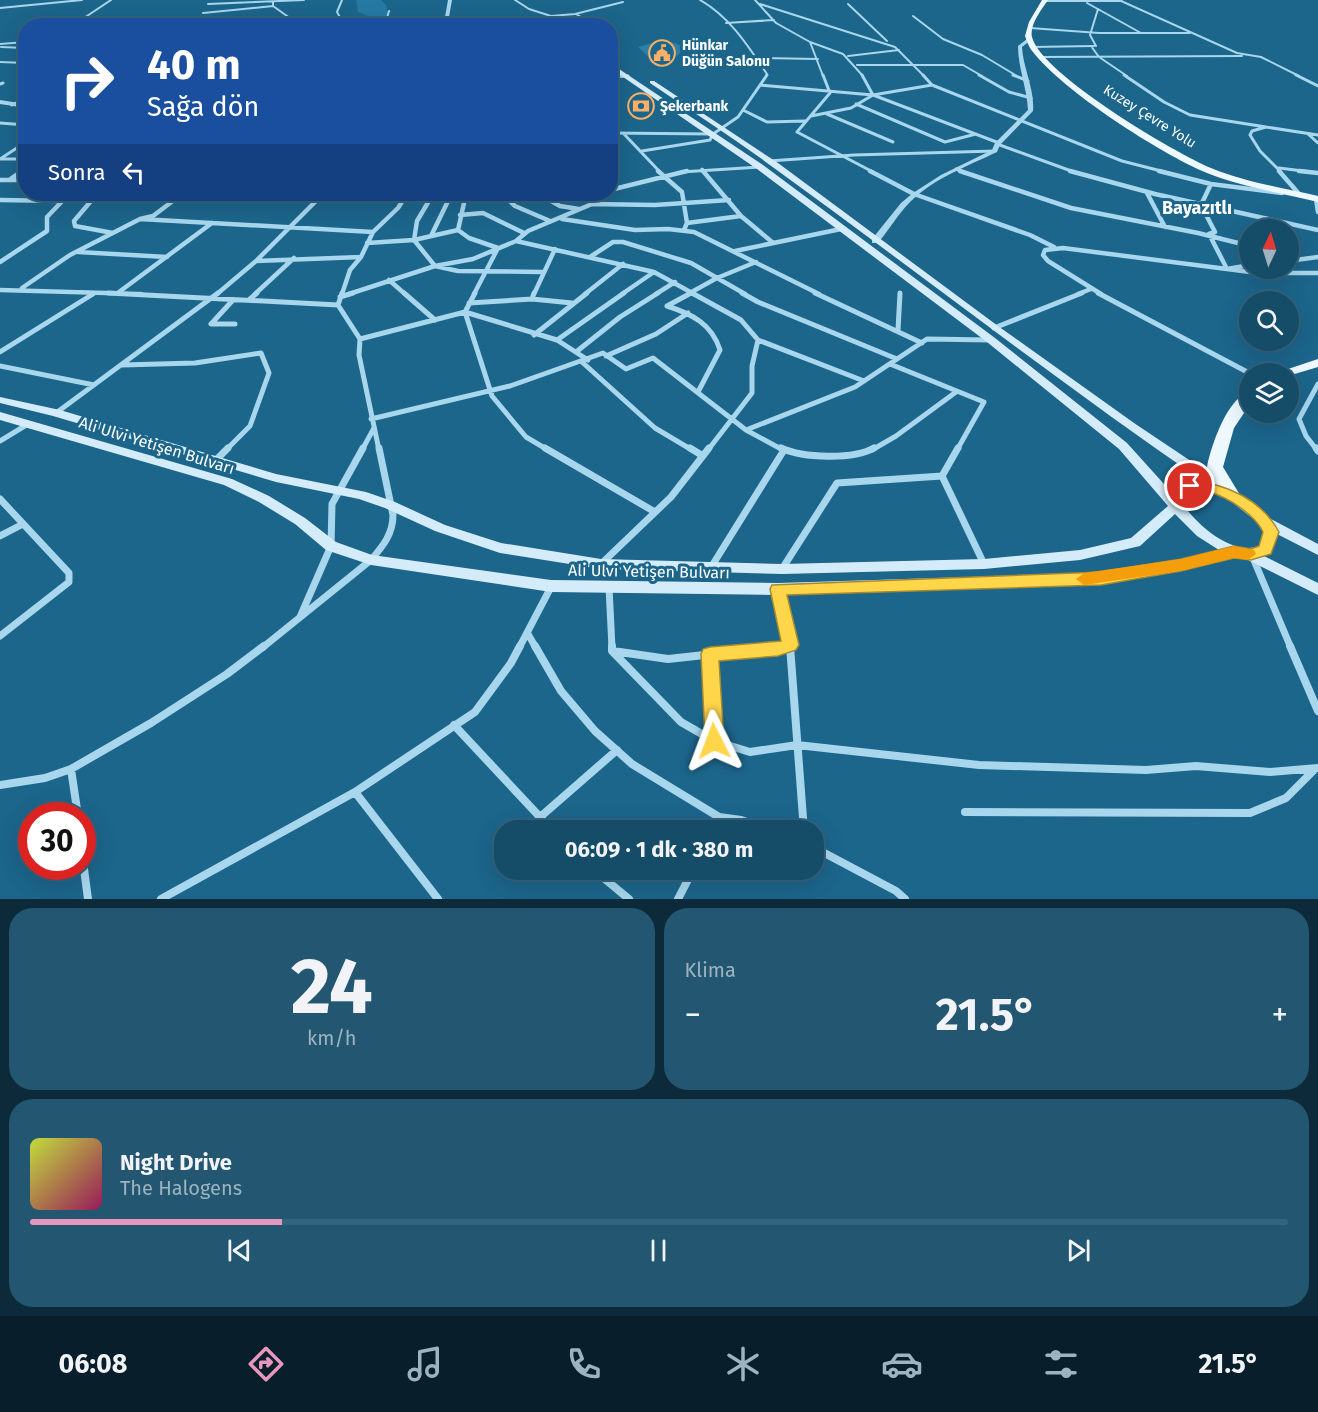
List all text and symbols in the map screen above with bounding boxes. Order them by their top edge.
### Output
place label: Hünkar Düğün Salonu [682,37,770,70]
public building icon: Hünkar Düğün Salonu [647,38,677,68]
text: 40 m [147,40,241,90]
icon: right [48,42,126,120]
street label: Kuzey Çevre Yolu [1100,81,1199,152]
text: Sağa dön [147,91,259,123]
bank icon: Şekerbank [626,91,656,121]
place label: Şekerbank [660,98,729,116]
icon: left [117,156,150,189]
text: Sonra [48,159,105,186]
district label: Bayazıtlı [1162,197,1232,219]
north arrow [1239,219,1299,279]
map controls [1239,219,1299,423]
button: search [1239,291,1299,351]
button: layers [1239,363,1299,423]
street label: Ali Ulvi Yetişen Bulvarı [77,413,237,479]
pin [1164,460,1215,511]
icon: arrive [1173,469,1206,502]
street label: Ali Ulvi Yetişen Bulvarı [568,561,730,583]
position arrow [682,709,746,773]
speed limit sign: 30 [18,802,96,880]
text: 06:09 · 1 dk · 380 m [565,836,753,863]
text: 24 [291,940,373,1034]
text: Klima [685,958,736,982]
text: 21.5° [936,988,1037,1042]
text: − [685,995,701,1035]
text: + [1272,995,1288,1035]
text: km/h [307,1026,357,1050]
text: Night Drive [120,1149,232,1176]
text: The Halogens [120,1176,242,1200]
icon: previous [223,1234,256,1267]
icon: pause [642,1234,675,1267]
icon: next [1062,1234,1095,1267]
icon: directions [245,1343,287,1385]
icon: music [404,1343,446,1385]
icon: phone [563,1343,605,1385]
icon: climate [722,1343,764,1385]
icon: car [881,1343,923,1385]
icon: filters [1040,1343,1082,1385]
text: 06:08 [59,1348,128,1380]
text: 21.5° [1199,1348,1259,1380]

